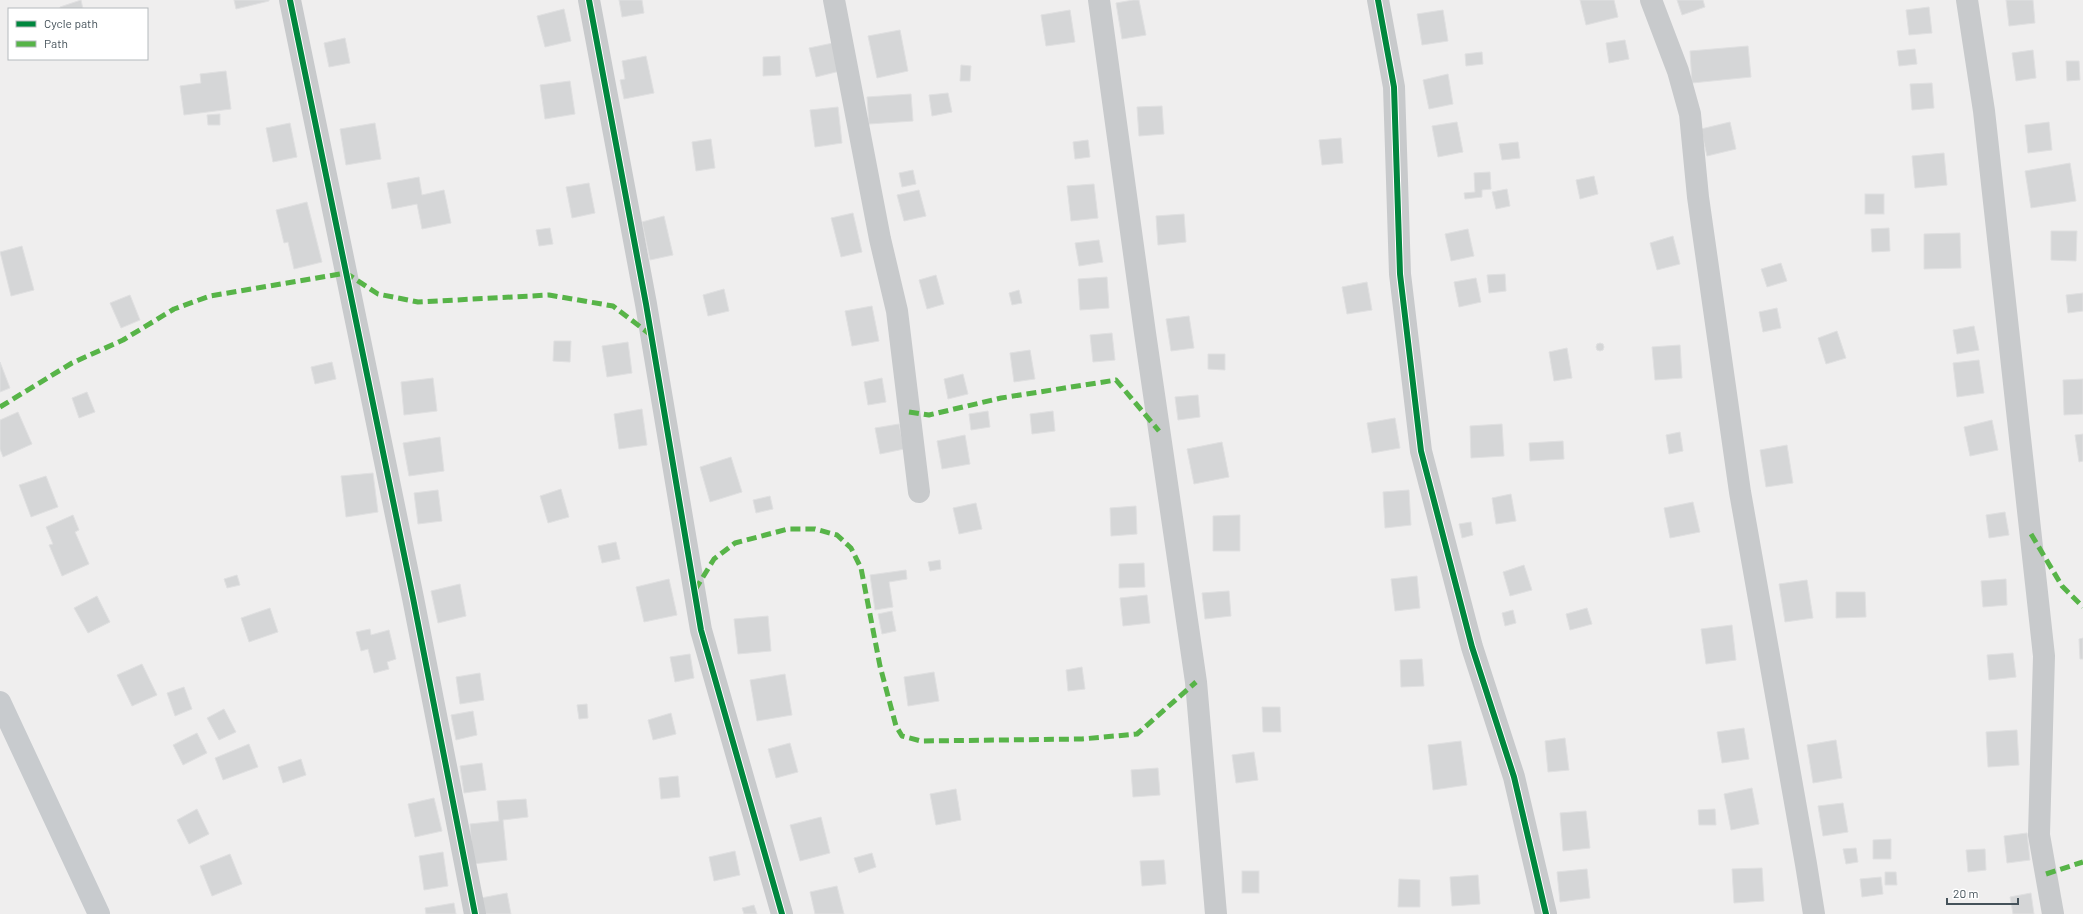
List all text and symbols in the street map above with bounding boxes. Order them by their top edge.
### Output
legend [8,8,148,60]
text: Cycle path [44,16,98,30]
text: Path [44,36,68,50]
scale bar [1947,880,2018,906]
text: 20 m [1953,886,1979,900]

